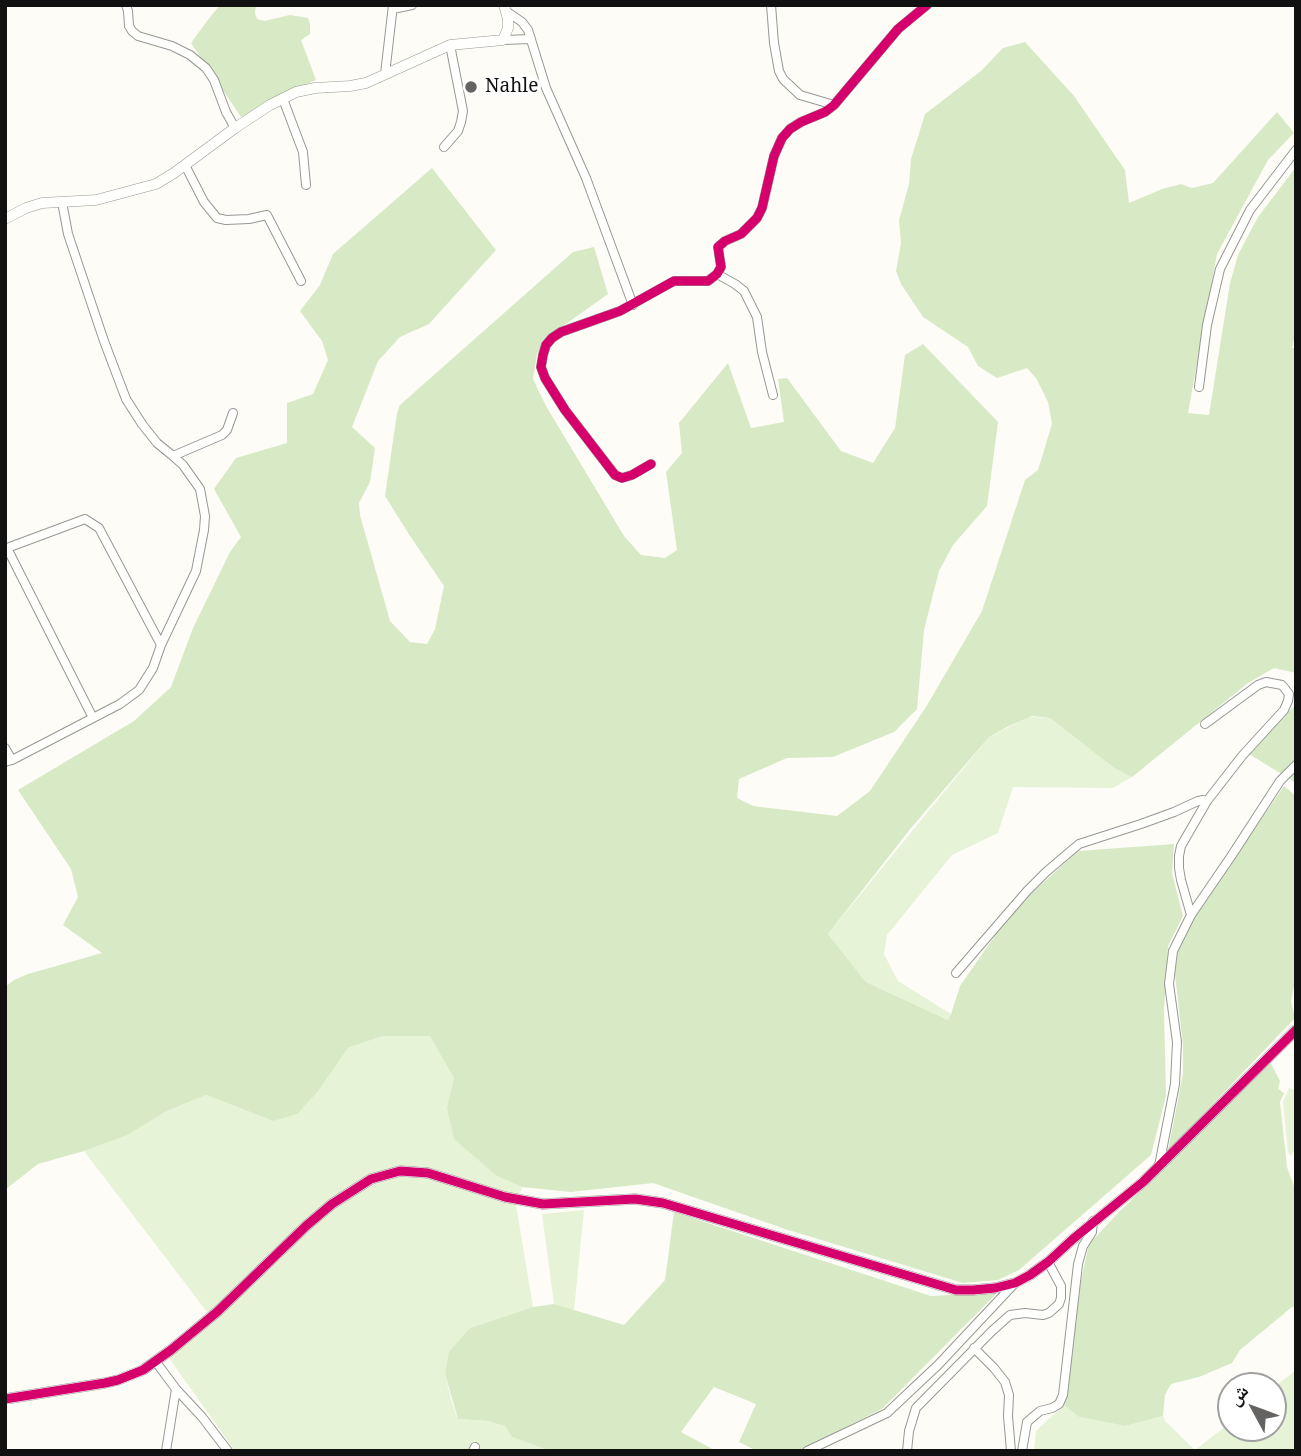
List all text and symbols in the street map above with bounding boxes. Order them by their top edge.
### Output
place label: Nahle [485,76,538,98]
marker: Nahle [463,79,479,95]
north arrow [1217,1372,1287,1442]
text: ش [1221,1378,1254,1411]

